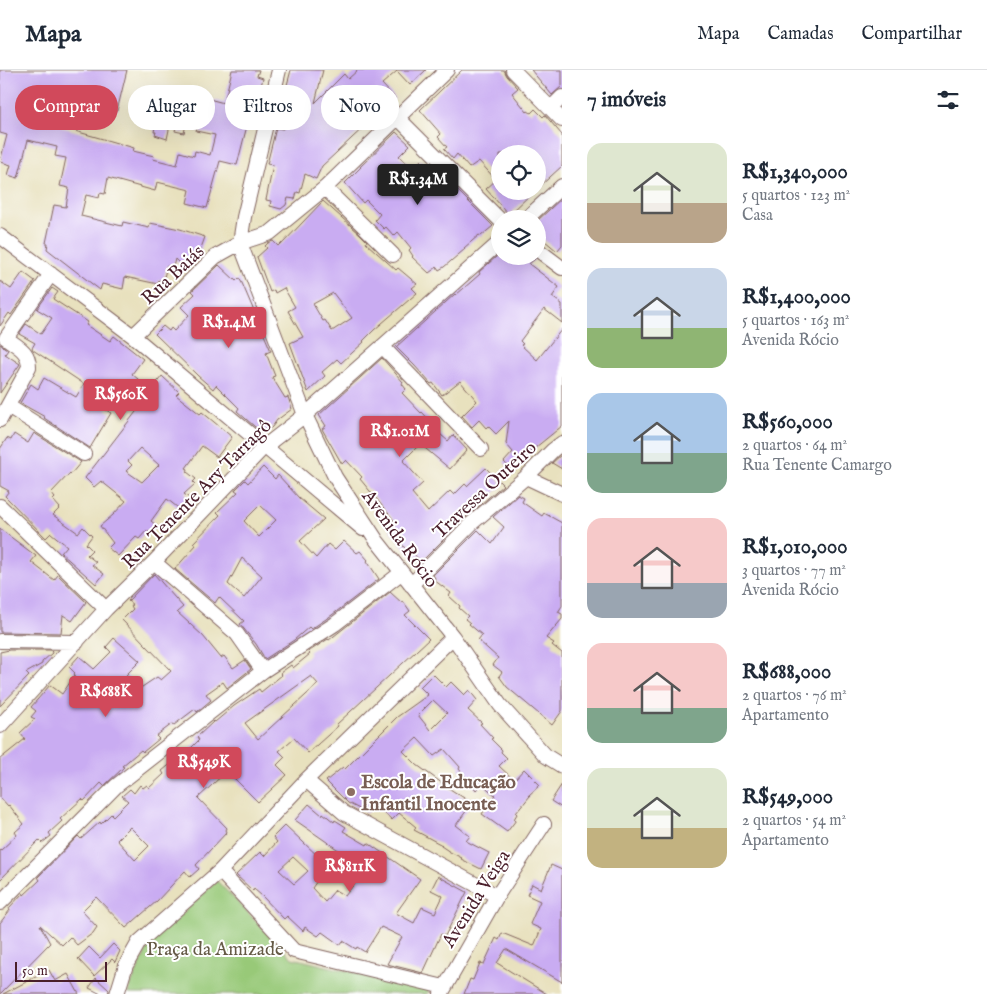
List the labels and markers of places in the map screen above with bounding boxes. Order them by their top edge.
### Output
pin: R$1.34M [372,164,464,206]
pin: R$1.4M [188,306,270,349]
pin: R$560K [80,378,162,421]
pin: R$1.01M [354,416,446,458]
pin: R$688K [65,676,147,718]
pin: R$549K [163,746,245,789]
place label: Escola de Educação Infantil Inocente [361,771,516,817]
marker: Escola de Educação Infantil Inocente [345,786,357,798]
pin: R$811K [309,850,391,893]

